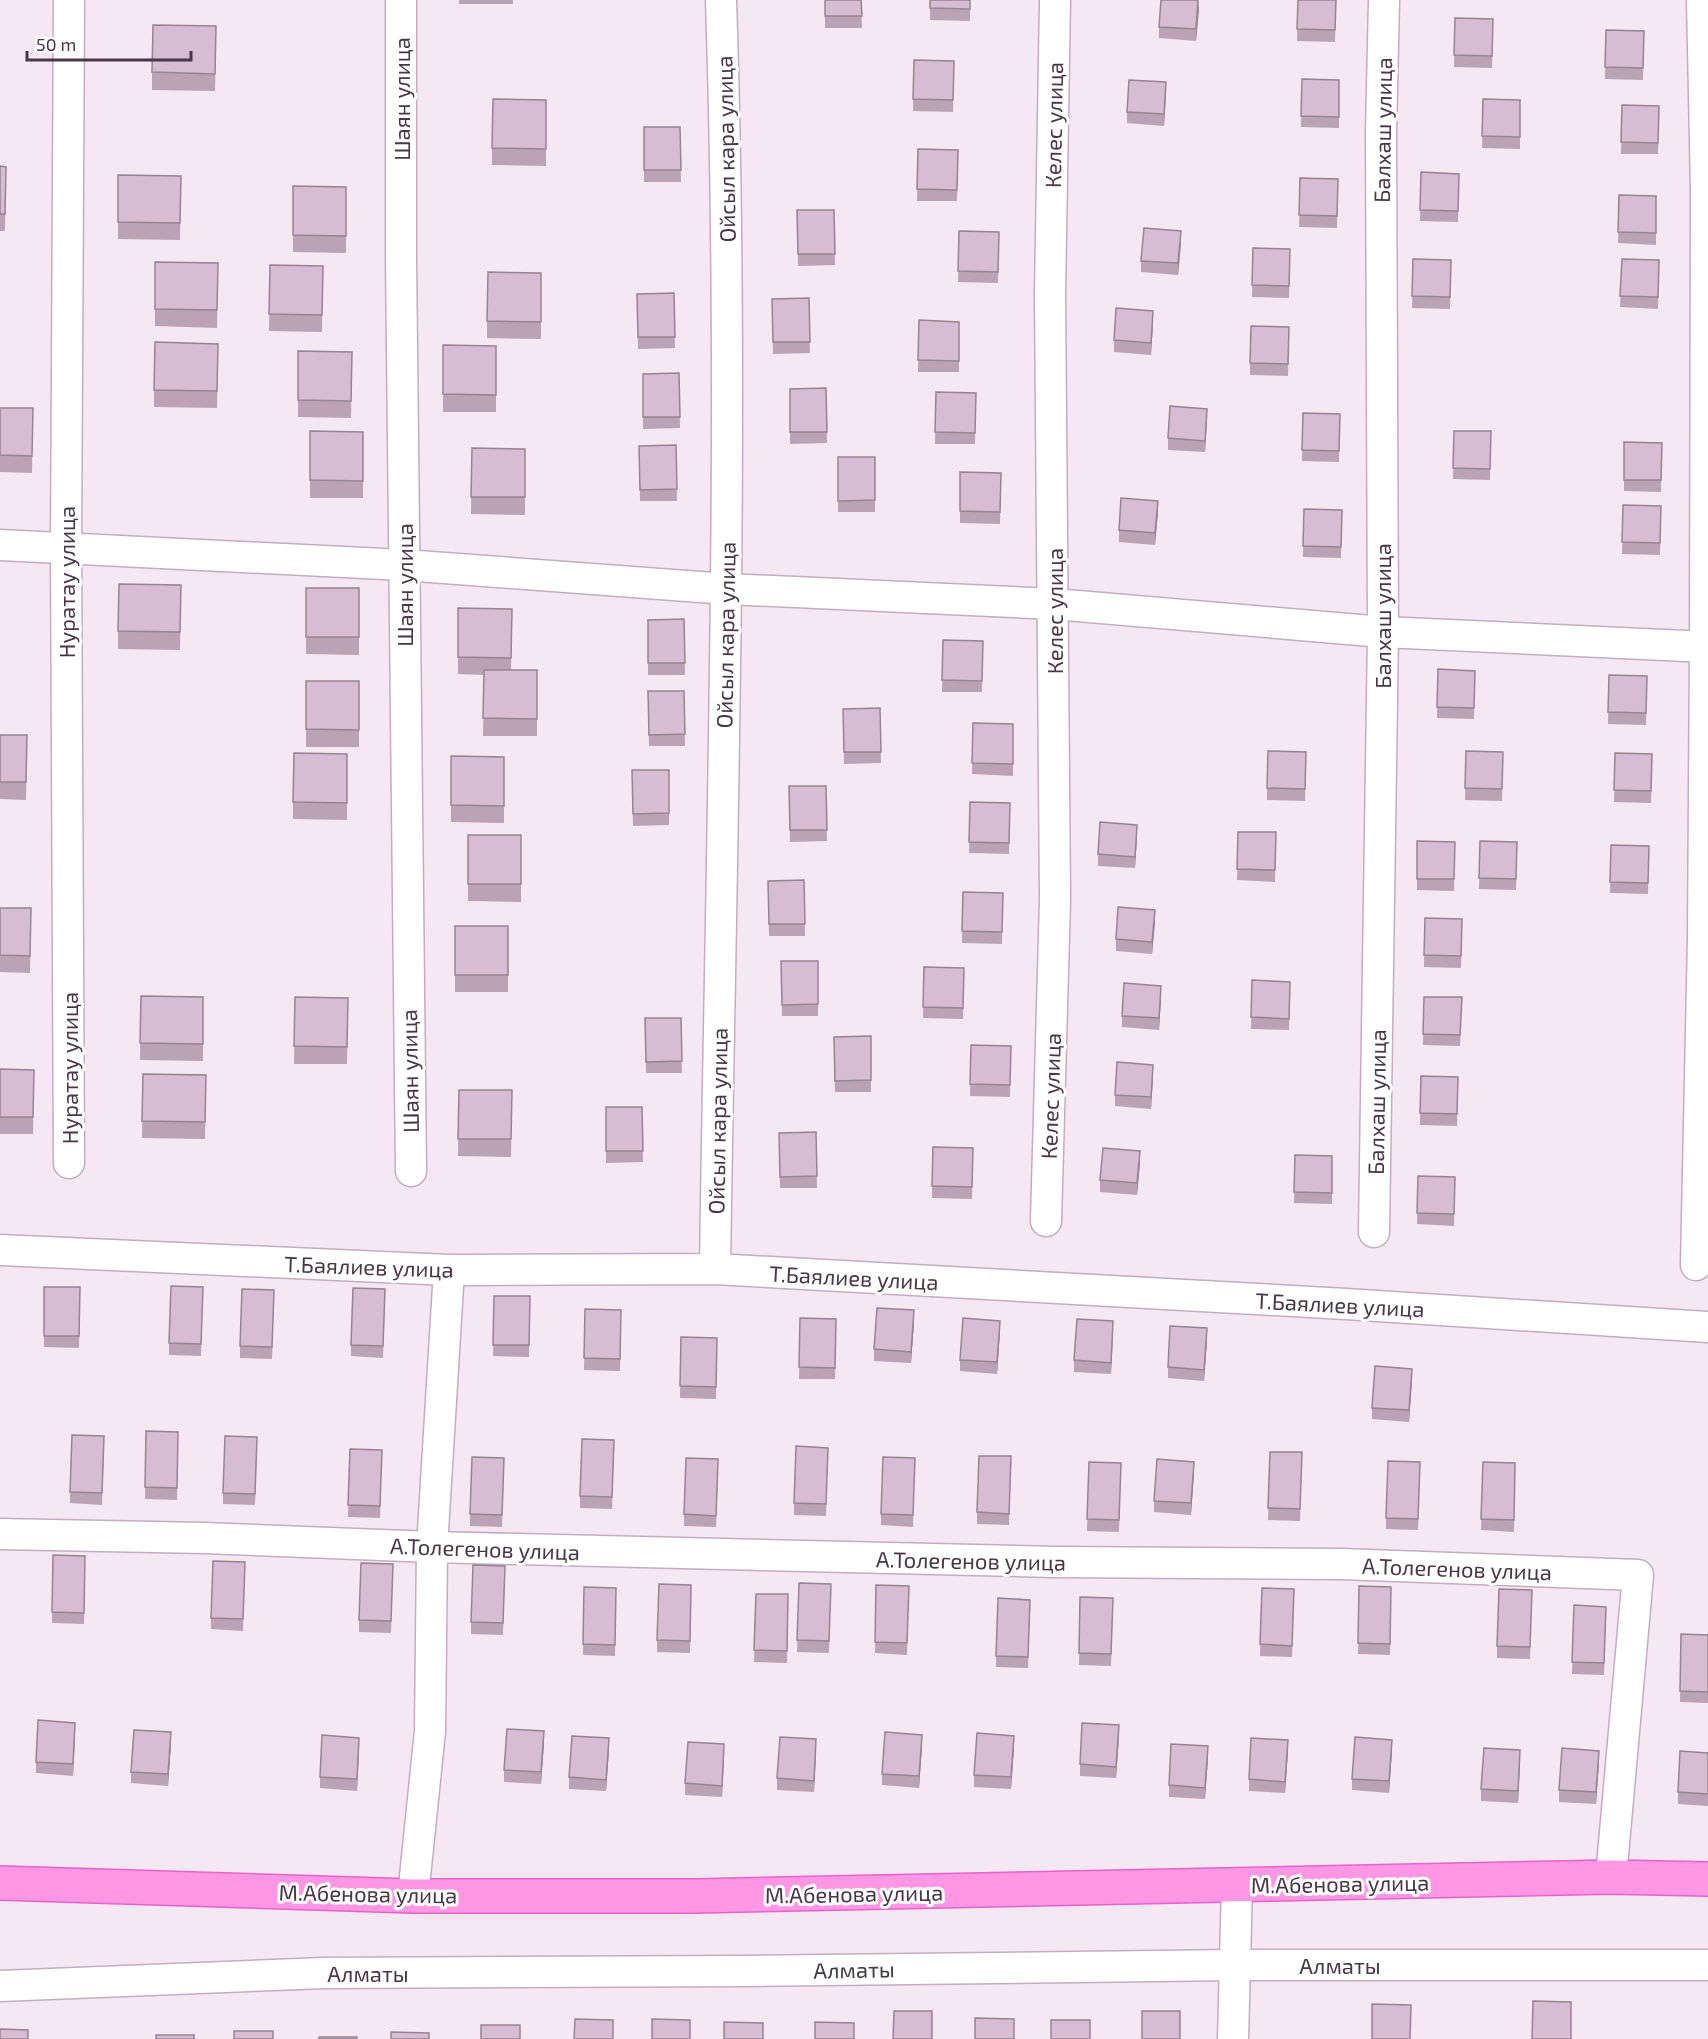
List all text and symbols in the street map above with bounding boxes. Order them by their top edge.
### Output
scale bar [27,24,190,62]
text: 50 m [36,33,76,55]
street label: Шаян улица [388,37,415,161]
street label: Ойсыл кара улица [710,55,741,243]
street label: Балхаш улица [1368,57,1397,203]
street label: Келес улица [1039,62,1068,188]
street label: Нуратау улица [53,506,80,658]
street label: Шаян улица [391,523,418,647]
street label: Ойсыл кара улица [710,541,741,729]
street label: Балхаш улица [1369,543,1396,689]
street label: Келес улица [1041,548,1068,674]
street label: Нуратау улица [56,992,83,1144]
street label: Шаян улица [395,1009,424,1133]
street label: Ойсыл кара улица [702,1027,733,1215]
street label: Балхаш улица [1362,1029,1391,1175]
street label: Келес улица [1035,1032,1066,1160]
street label: Т.Баялиев улица [284,1250,454,1283]
street label: Т.Баялиев улица [769,1260,939,1295]
street label: Т.Баялиев улица [1255,1287,1425,1322]
street label: А.Толегенов улица [389,1532,580,1565]
street label: А.Толегенов улица [876,1545,1066,1576]
street label: А.Толегенов улица [1361,1552,1552,1585]
street label: М.Абенова улица [1250,1868,1430,1899]
street label: М.Абенова улица [278,1878,458,1909]
street label: М.Абенова улица [764,1878,944,1909]
street label: Алматы [1299,1952,1381,1978]
street label: Алматы [813,1955,895,1983]
street label: Алматы [327,1960,409,1986]

